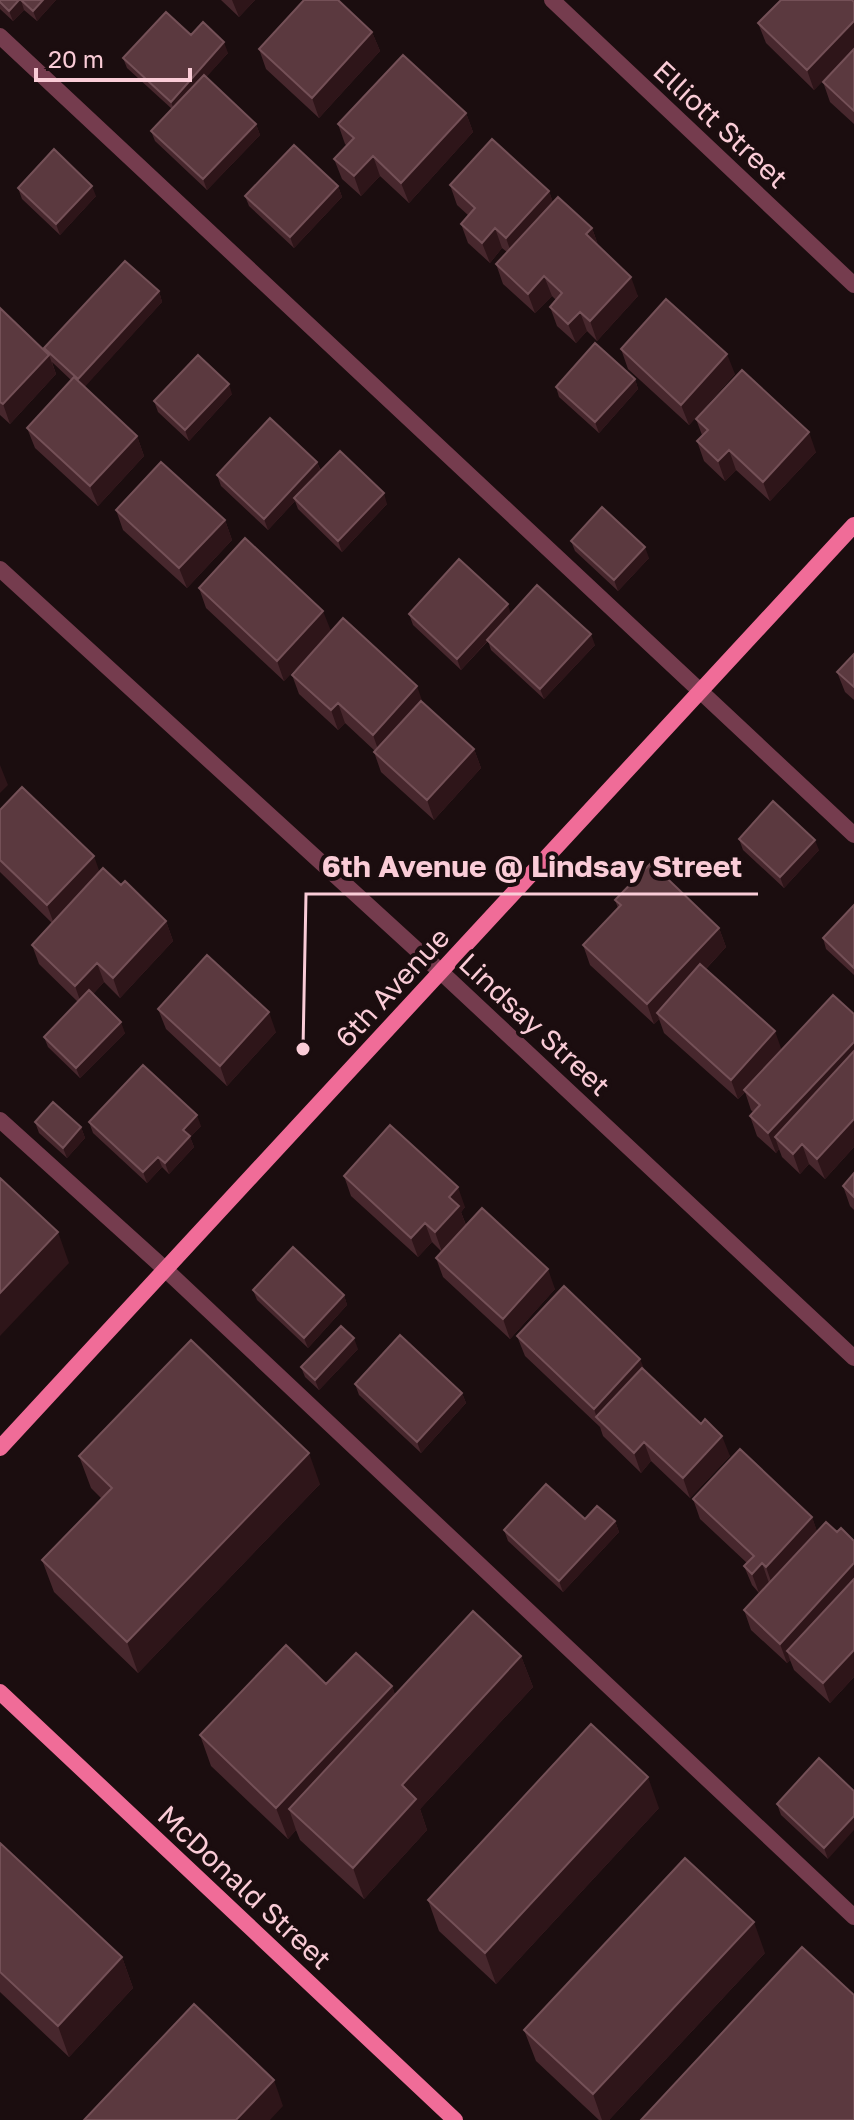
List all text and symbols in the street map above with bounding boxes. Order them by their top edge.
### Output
scale bar [36,32,190,82]
text: 20 m [48,44,104,73]
street label: Elliott Street [647,54,795,194]
callout: 6th Avenue @ Lindsay Street [306,840,758,894]
text: 6th Avenue @ Lindsay Street [322,848,742,884]
street label: 6th Avenue [328,920,456,1054]
street label: Lindsay Street [453,946,617,1102]
street label: McDonald Street [152,1798,338,1976]

